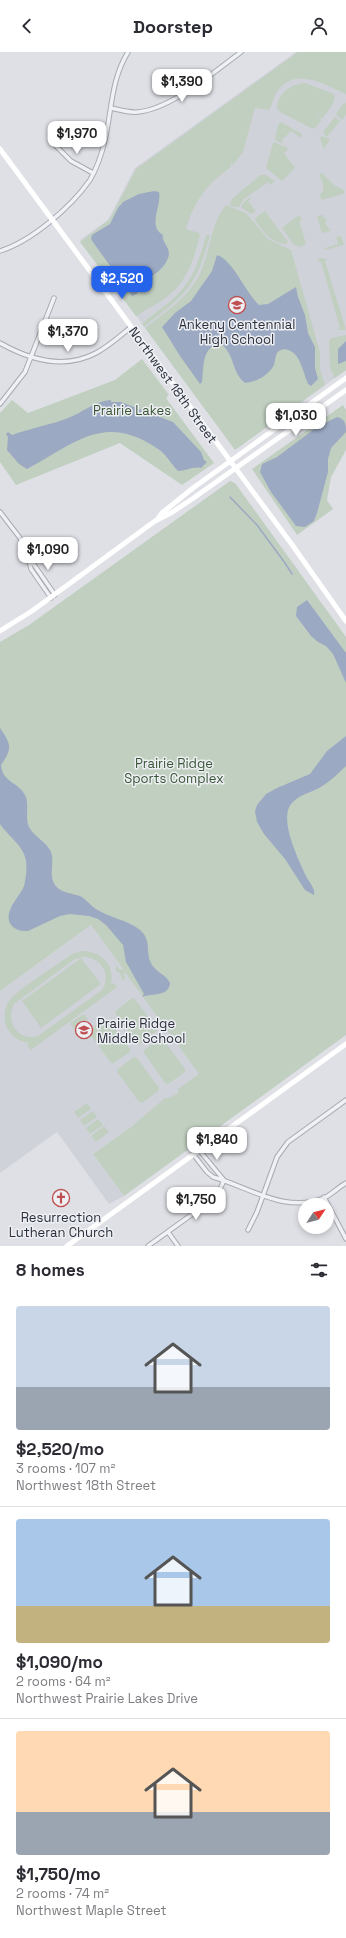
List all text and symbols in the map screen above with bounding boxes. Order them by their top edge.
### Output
icon: back [16,15,38,37]
text: Doorstep [133,15,213,38]
icon: person [308,15,330,37]
pin: $1,390 [149,69,215,103]
text: $1,390 [161,73,203,90]
pin: $1,970 [44,121,110,155]
text: $1,970 [57,125,97,142]
pin: $2,520 [89,266,155,300]
text: $2,520 [100,270,144,287]
school or university icon: Ankeny Centennial High School [227,295,247,315]
place label: Ankeny Centennial High School [179,316,295,348]
pin: $1,370 [35,319,101,353]
text: $1,370 [47,323,89,340]
street label: Northwest 18th Street [125,323,221,447]
park label: Prairie Lakes [93,402,171,419]
pin: $1,030 [263,403,329,437]
text: $1,030 [275,407,317,424]
pin: $1,090 [15,537,81,571]
text: $1,090 [27,541,69,558]
park label: Prairie Ridge Sports Complex [124,755,224,787]
place label: Prairie Ridge Middle School [97,1015,185,1047]
school or university icon: Prairie Ridge Middle School [74,1020,94,1040]
pin: $1,840 [184,1127,250,1161]
text: $1,840 [196,1131,238,1148]
pin: $1,750 [163,1187,229,1221]
church icon: Resurrection Lutheran Church [51,1188,71,1208]
text: $1,750 [176,1191,216,1208]
north arrow [298,1198,334,1234]
map controls [298,1198,334,1234]
place label: Resurrection Lutheran Church [9,1209,113,1241]
text: 8 homes [16,1259,85,1281]
icon: filters [308,1259,330,1281]
icon: home [137,1332,209,1404]
text: $2,520/mo [16,1438,104,1460]
text: 3 rooms · 107 m² [16,1460,115,1477]
text: Northwest 18th Street [16,1477,156,1494]
icon: home [137,1545,209,1617]
text: $1,090/mo [16,1651,103,1673]
text: 2 rooms · 64 m² [16,1673,110,1690]
text: Northwest Prairie Lakes Drive [16,1690,198,1707]
icon: home [137,1757,209,1829]
text: $1,750/mo [16,1863,101,1885]
text: 2 rooms · 74 m² [16,1885,109,1902]
text: Northwest Maple Street [16,1902,167,1919]

